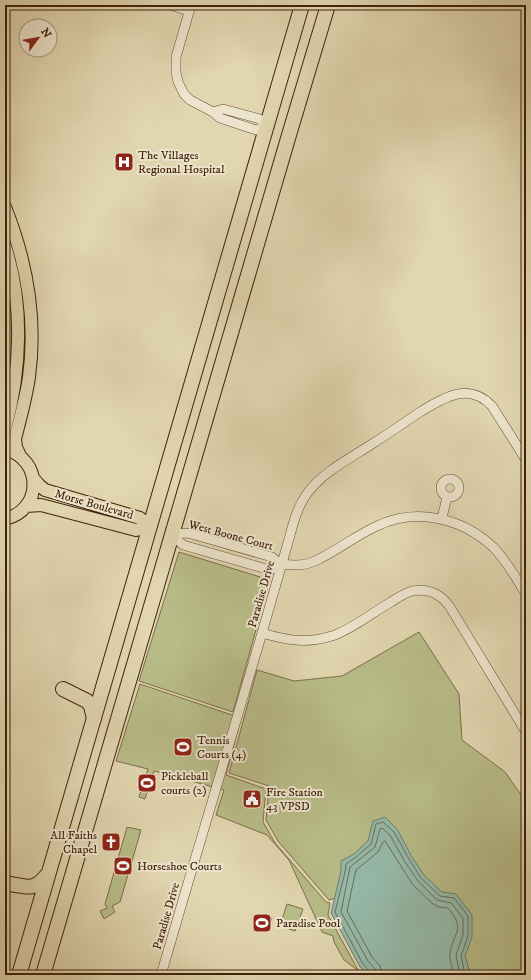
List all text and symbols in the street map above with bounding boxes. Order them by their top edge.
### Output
north arrow [18,18,58,58]
text: N [37,26,54,41]
place label: The Villages Regional Hospital [138,148,225,177]
hospital icon: The Villages Regional Hospital [113,151,135,173]
street label: Morse Boulevard [53,486,135,523]
street label: West Boone Court [186,517,275,554]
street label: Paradise Drive [245,559,278,629]
place label: Tennis Courts (4) [197,733,246,762]
sports icon: Tennis Courts (4) [172,736,194,758]
place label: Pickleball courts (2) [161,769,209,798]
sports icon: Pickleball courts (2) [136,772,158,794]
place label: Fire Station 43 VPSD [266,785,323,814]
public building icon: Fire Station 43 VPSD [241,788,263,810]
place label: All Faiths Chapel [50,828,97,857]
church icon: All Faiths Chapel [100,831,122,853]
sports icon: Horseshoe Courts [112,855,134,877]
place label: Horseshoe Courts [137,859,222,874]
street label: Paradise Drive [150,881,183,951]
sports icon: Paradise Pool [251,912,273,934]
place label: Paradise Pool [276,916,341,931]

